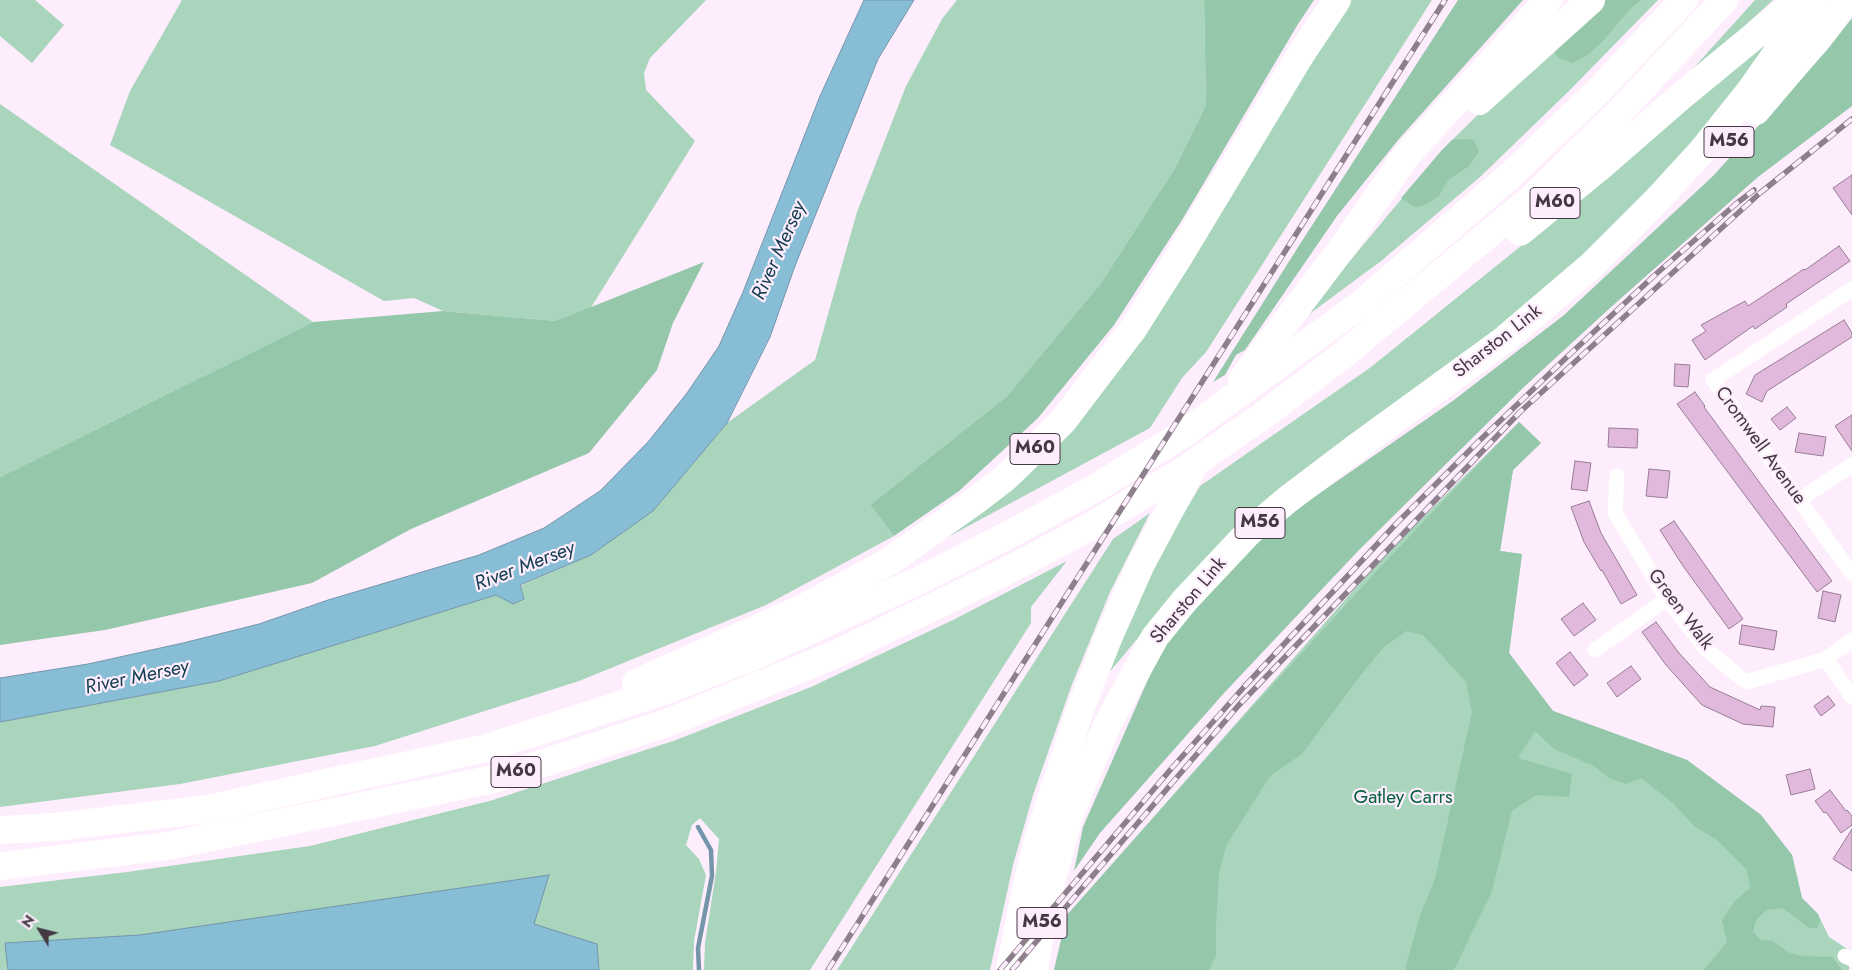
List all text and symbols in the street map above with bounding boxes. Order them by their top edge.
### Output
road number: M56 [1704,126,1754,158]
road number: M60 [1530,188,1580,218]
water label: River Mersey [748,198,812,304]
street label: Sharston Link [1449,300,1547,384]
street label: Cromwell Avenue [1710,383,1810,509]
road number: M60 [1010,434,1060,464]
road number: M56 [1235,508,1285,538]
water label: River Mersey [472,537,578,597]
street label: Sharston Link [1146,553,1232,649]
street label: Green Walk [1642,565,1718,655]
water label: River Mersey [83,655,191,701]
road number: M60 [491,756,541,788]
park label: Gatley Carrs [1353,787,1453,809]
north arrow [15,905,65,955]
road number: M56 [1017,908,1067,938]
text: N [17,911,39,932]

